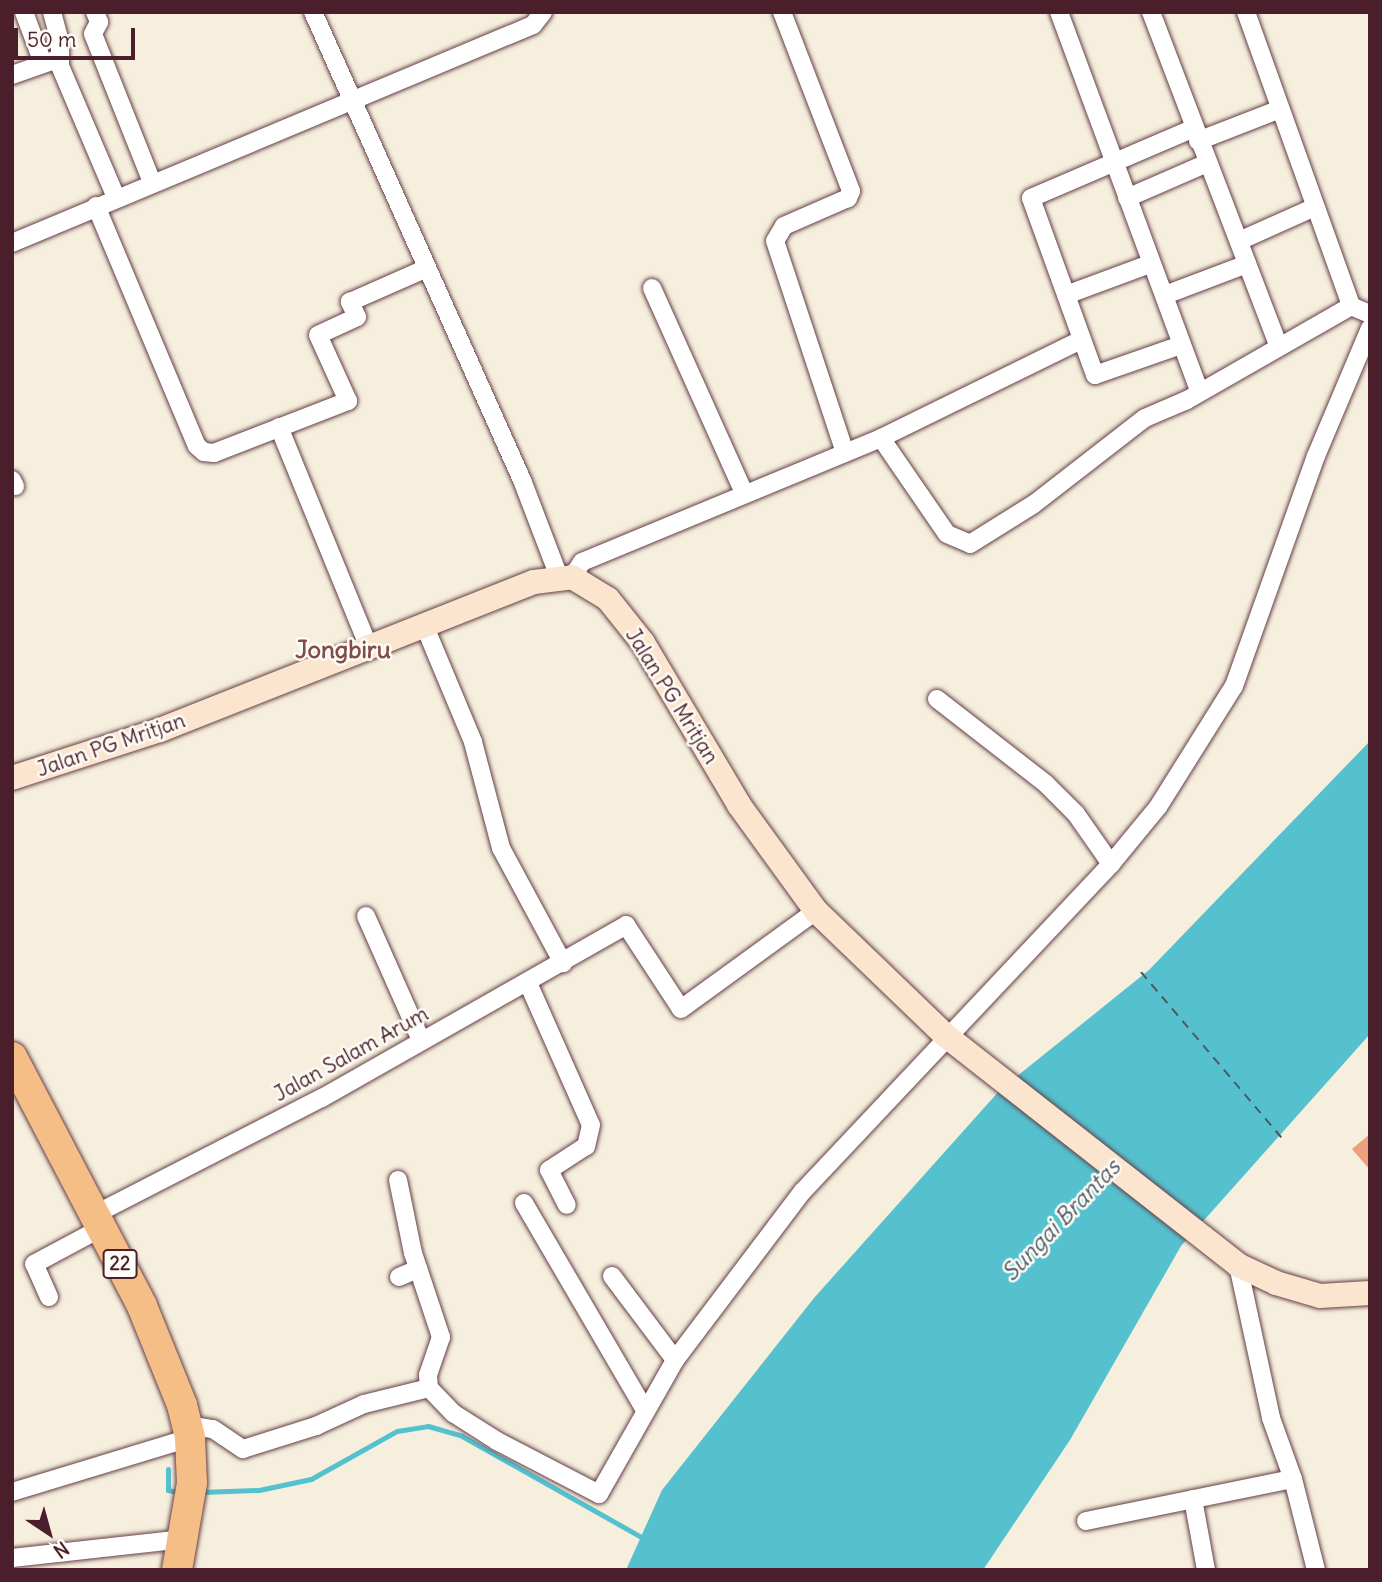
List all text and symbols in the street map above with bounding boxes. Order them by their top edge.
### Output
scale bar [18,14,138,58]
text: 50 m [27,26,76,53]
street label: Jalan PG Mritjan [620,623,724,769]
district label: Jongbiru [295,636,391,664]
street label: Jalan PG Mritjan [33,708,189,782]
street label: Jalan Salam Arum [269,1001,433,1107]
water label: Sungai Brantas [996,1154,1126,1286]
road number: 22 [102,1248,138,1280]
north arrow [14,1498,84,1568]
text: N [49,1536,74,1564]

